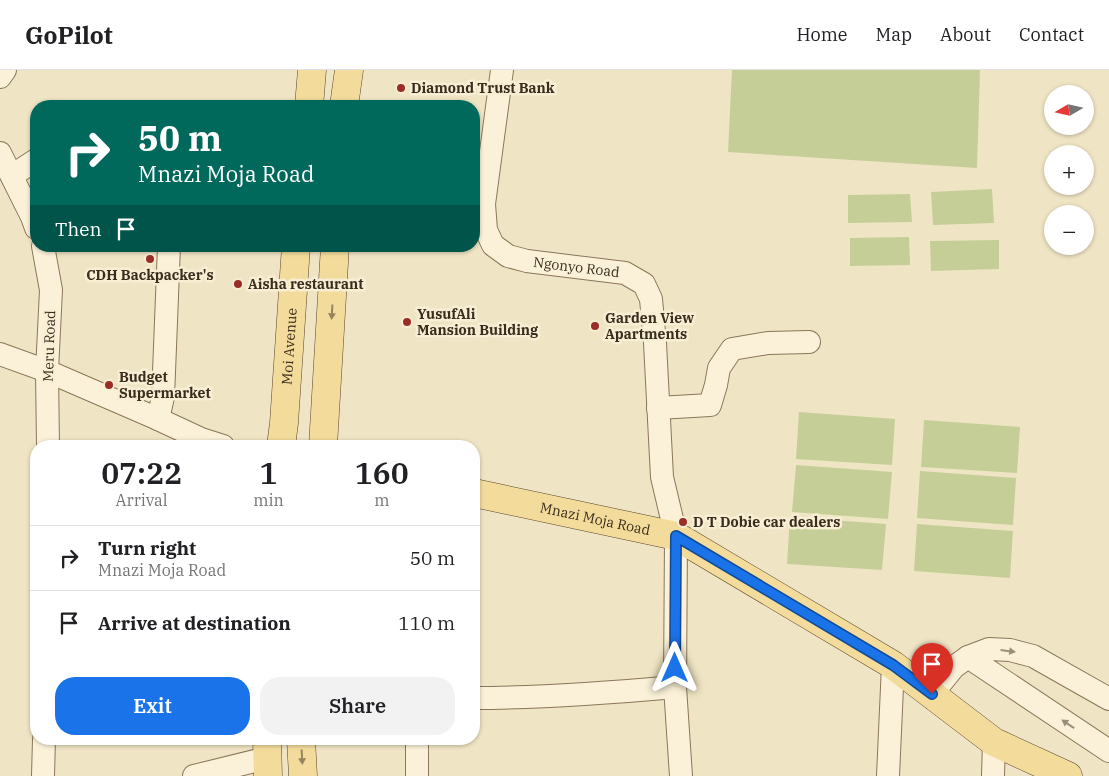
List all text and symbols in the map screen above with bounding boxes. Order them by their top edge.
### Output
text: GoPilot [25,19,113,51]
text: Home [796,23,848,46]
text: Map [876,23,912,46]
text: About [940,23,991,46]
text: Contact [1019,23,1084,46]
place label: Diamond Trust Bank [411,79,555,97]
marker: Diamond Trust Bank [395,82,407,94]
north arrow [1044,85,1094,135]
map controls [1044,85,1094,255]
text: 50 m [138,115,222,161]
icon: right [55,120,120,185]
button: + [1044,145,1094,195]
text: Mnazi Moja Road [138,159,314,188]
button: − [1044,205,1094,255]
icon: arrive [112,215,140,243]
text: Then [55,217,102,241]
marker: CDH Backpacker's [144,253,156,265]
street label: Ngonyo Road [532,253,621,281]
place label: CDH Backpacker's [86,266,214,284]
place label: Aisha restaurant [248,275,363,293]
marker: Aisha restaurant [232,278,244,290]
one-way arrow [327,305,335,321]
place label: YusufAli Mansion Building [417,305,539,339]
street label: Moi Avenue [278,307,301,385]
street label: Meru Road [39,309,59,382]
place label: Garden View Apartments [605,309,694,343]
marker: YusufAli Mansion Building [401,316,413,328]
marker: Garden View Apartments [589,320,601,332]
place label: Budget Supermarket [119,368,211,402]
marker: Budget Supermarket [103,379,115,391]
text: 07:22 [101,453,182,492]
text: 1 [259,453,277,492]
text: 160 [355,453,409,492]
text: Arrival [116,490,168,510]
text: min [253,490,284,510]
text: m [374,490,389,510]
street label: Mnazi Moja Road [538,498,653,539]
place label: D T Dobie car dealers [693,513,840,531]
marker: D T Dobie car dealers [677,516,689,528]
text: Turn right [98,536,196,560]
icon: right [55,544,83,572]
text: 50 m [410,546,455,570]
text: Mnazi Moja Road [98,560,226,580]
icon: arrive [55,609,83,637]
text: Arrive at destination [98,611,291,635]
text: 110 m [398,611,455,635]
position arrow [648,641,700,693]
pin [911,643,953,694]
one-way arrow [1000,647,1016,655]
icon: arrive [918,650,946,678]
button: Exit [55,677,250,735]
button: Share [260,677,455,735]
one-way arrow [1062,719,1075,728]
one-way arrow [298,750,306,766]

